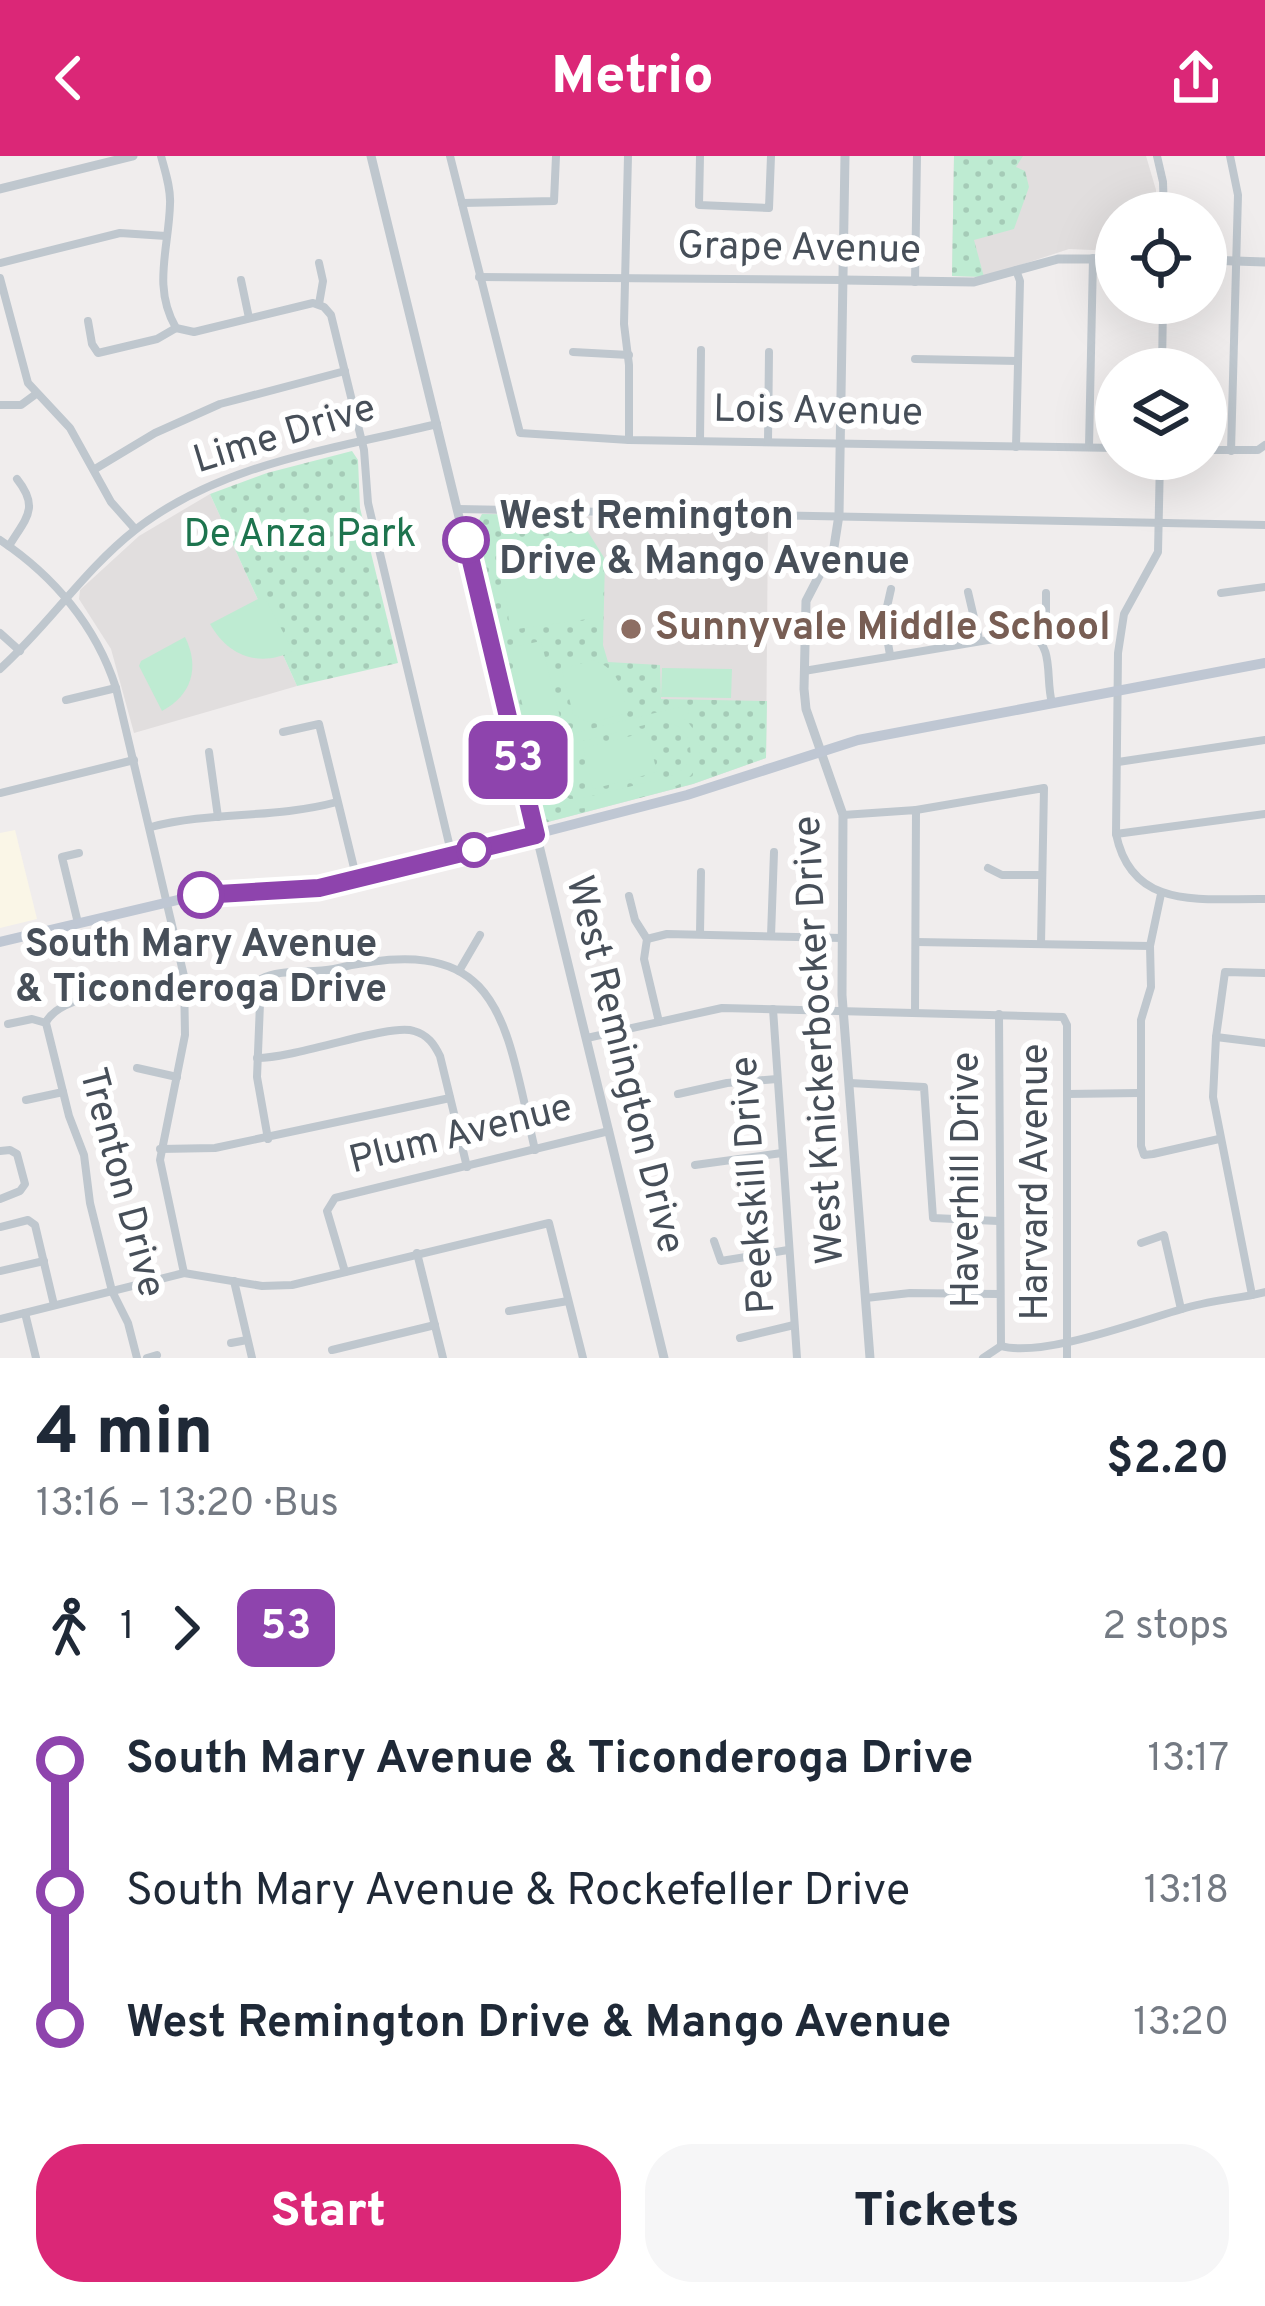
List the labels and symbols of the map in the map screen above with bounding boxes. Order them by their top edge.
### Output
street label: Grape Avenue [677,223,921,277]
street label: Lime Drive [188,385,382,487]
street label: Lois Avenue [713,387,923,439]
place label: West Remington Drive & Mango Avenue [499,494,910,588]
park label: De Anza Park [183,512,417,561]
marker: West Remington Drive & Mango Avenue [444,518,488,562]
place label: Sunnyvale Middle School [655,605,1111,654]
marker: Sunnyvale Middle School [618,616,644,642]
line badge: 53 [464,721,572,799]
street label: West Knickerbocker Drive [785,814,857,1266]
unlabelled marker [458,834,490,866]
street label: West Remington Drive [552,871,694,1259]
marker: South Mary Avenue & Ticonderoga Drive [179,873,223,917]
place label: South Mary Avenue & Ticonderoga Drive [15,922,387,1016]
street label: Harvard Avenue [1013,1044,1062,1320]
street label: Haverhill Drive [944,1052,993,1308]
street label: Peekskill Drive [722,1055,788,1315]
street label: Trenton Drive [66,1063,174,1303]
street label: Plum Avenue [344,1085,578,1187]

